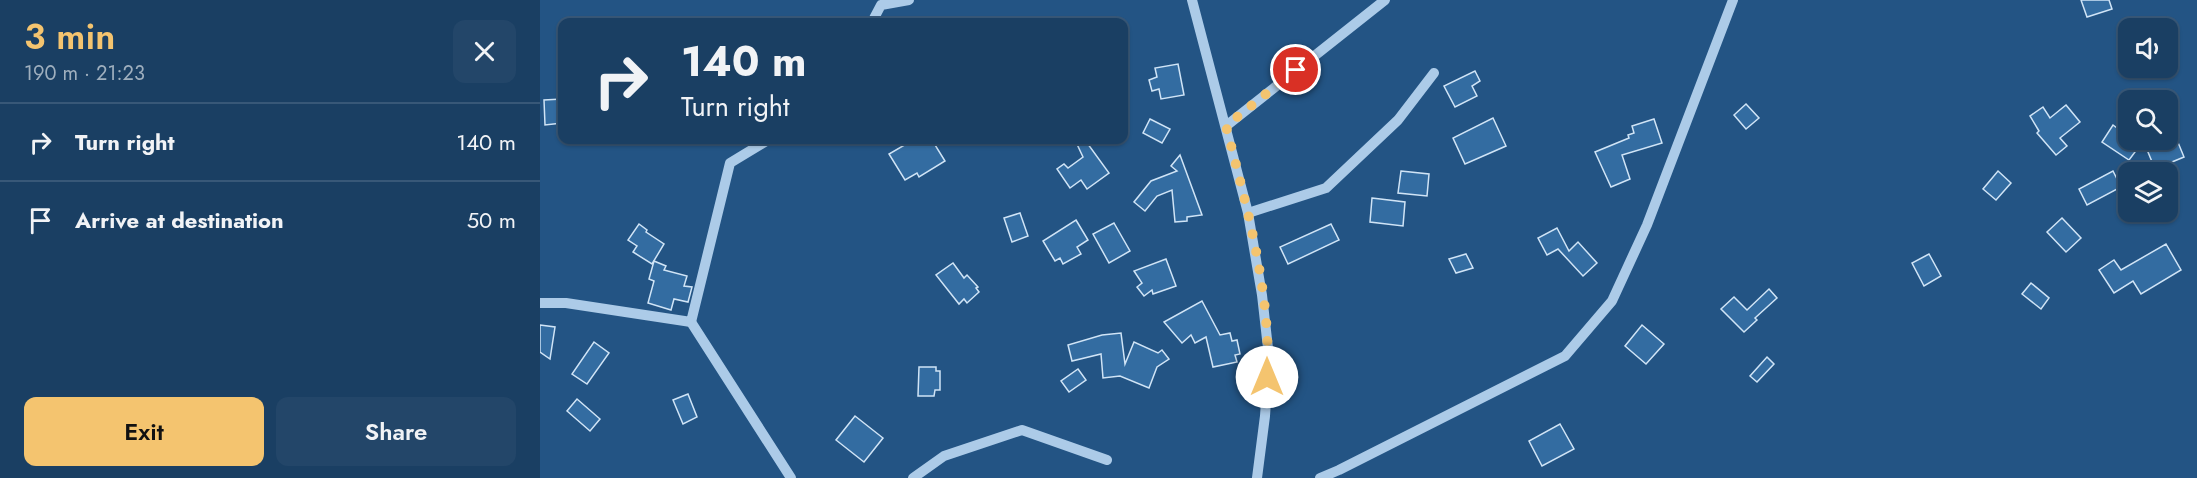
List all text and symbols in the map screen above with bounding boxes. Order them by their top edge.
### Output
text: 3 min [24,10,115,62]
map controls [2118,18,2178,222]
button: sound [2118,18,2178,78]
button: close [453,20,516,83]
text: 140 m [681,31,807,92]
icon: right [582,42,660,120]
pin [1270,44,1321,95]
icon: arrive [1279,53,1312,86]
text: 190 m · 21:23 [24,59,145,88]
text: Turn right [681,87,789,126]
button: search [2118,90,2178,150]
icon: right [24,126,57,159]
text: Turn right [75,126,175,158]
text: 140 m [456,126,516,158]
button: layers [2118,162,2178,222]
icon: arrive [24,204,57,237]
text: Arrive at destination [75,204,284,236]
text: 50 m [467,204,516,236]
position arrow [1235,345,1299,409]
button: Exit [24,397,264,466]
button: Share [276,397,516,466]

